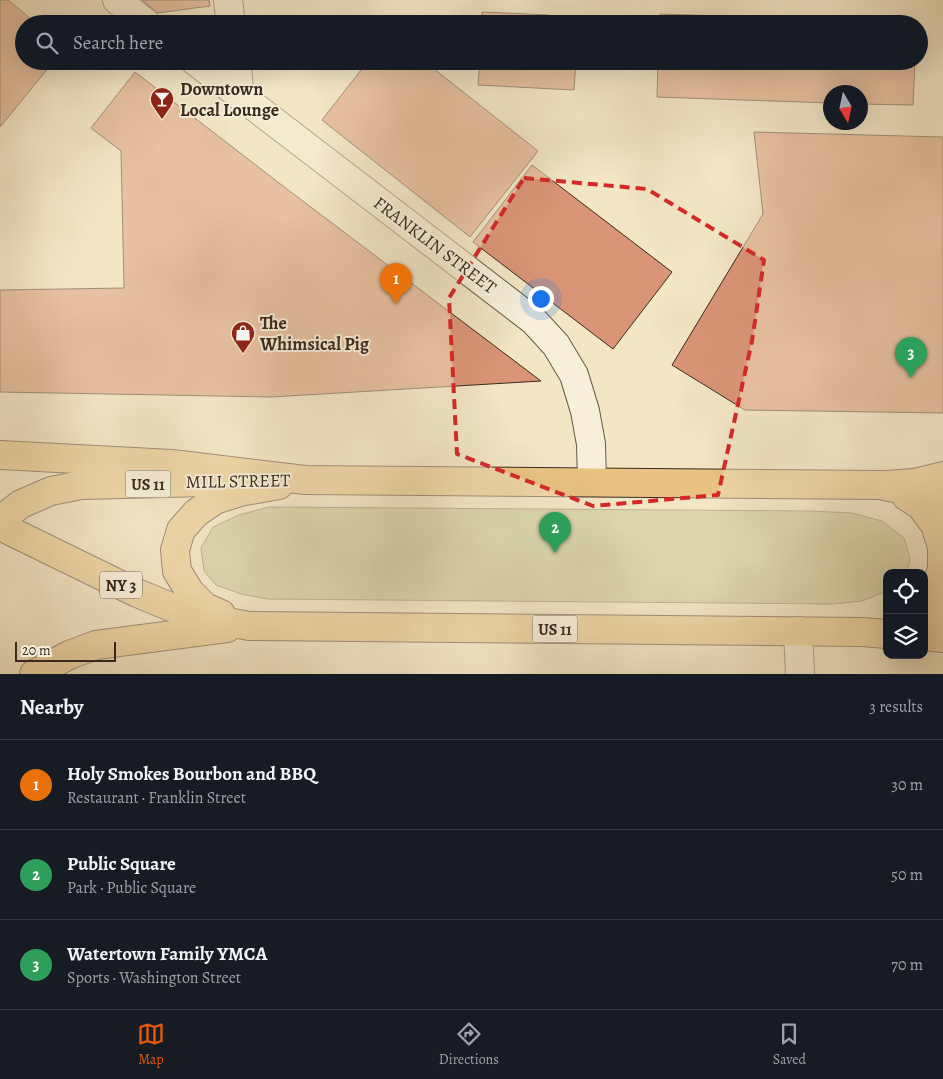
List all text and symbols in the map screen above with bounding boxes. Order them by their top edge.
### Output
search box [15,15,928,70]
icon: search [33,29,61,57]
text: Search here [73,30,163,56]
place label: Downtown Local Lounge [180,77,279,122]
north arrow [823,85,868,130]
bar icon: Downtown Local Lounge [149,86,175,120]
street label: FRANKLIN STREET [369,191,502,299]
pin: 1 [380,263,412,304]
your location [528,286,554,312]
place label: The Whimsical Pig [259,311,370,356]
shop icon: The Whimsical Pig [230,320,256,354]
pin: 3 [895,337,927,378]
street label: MILL STREET [185,468,291,494]
road number: US 11 [126,470,170,498]
pin: 2 [539,512,571,553]
map controls [883,569,928,659]
button: locate [883,569,928,614]
road number: NY 3 [100,572,142,598]
button: layers [883,614,928,659]
road number: US 11 [532,616,578,642]
scale bar [15,639,116,662]
text: 20 m [22,641,51,660]
text: Nearby [20,693,83,721]
text: 3 results [869,696,923,718]
text: Holy Smokes Bourbon and BBQ [67,761,316,787]
text: 1 [33,774,39,796]
text: 30 m [891,774,923,796]
text: Restaurant · Franklin Street [67,787,246,809]
text: Public Square [67,851,176,877]
text: 2 [32,864,40,886]
text: 50 m [891,864,923,886]
text: Park · Public Square [67,877,196,899]
text: Watertown Family YMCA [67,941,267,967]
text: 3 [33,954,39,976]
text: 70 m [891,954,923,976]
text: Sports · Washington Street [67,967,241,989]
tab: Map [137,1020,165,1069]
tab: Directions [439,1020,499,1069]
tab: Saved [773,1020,806,1069]

